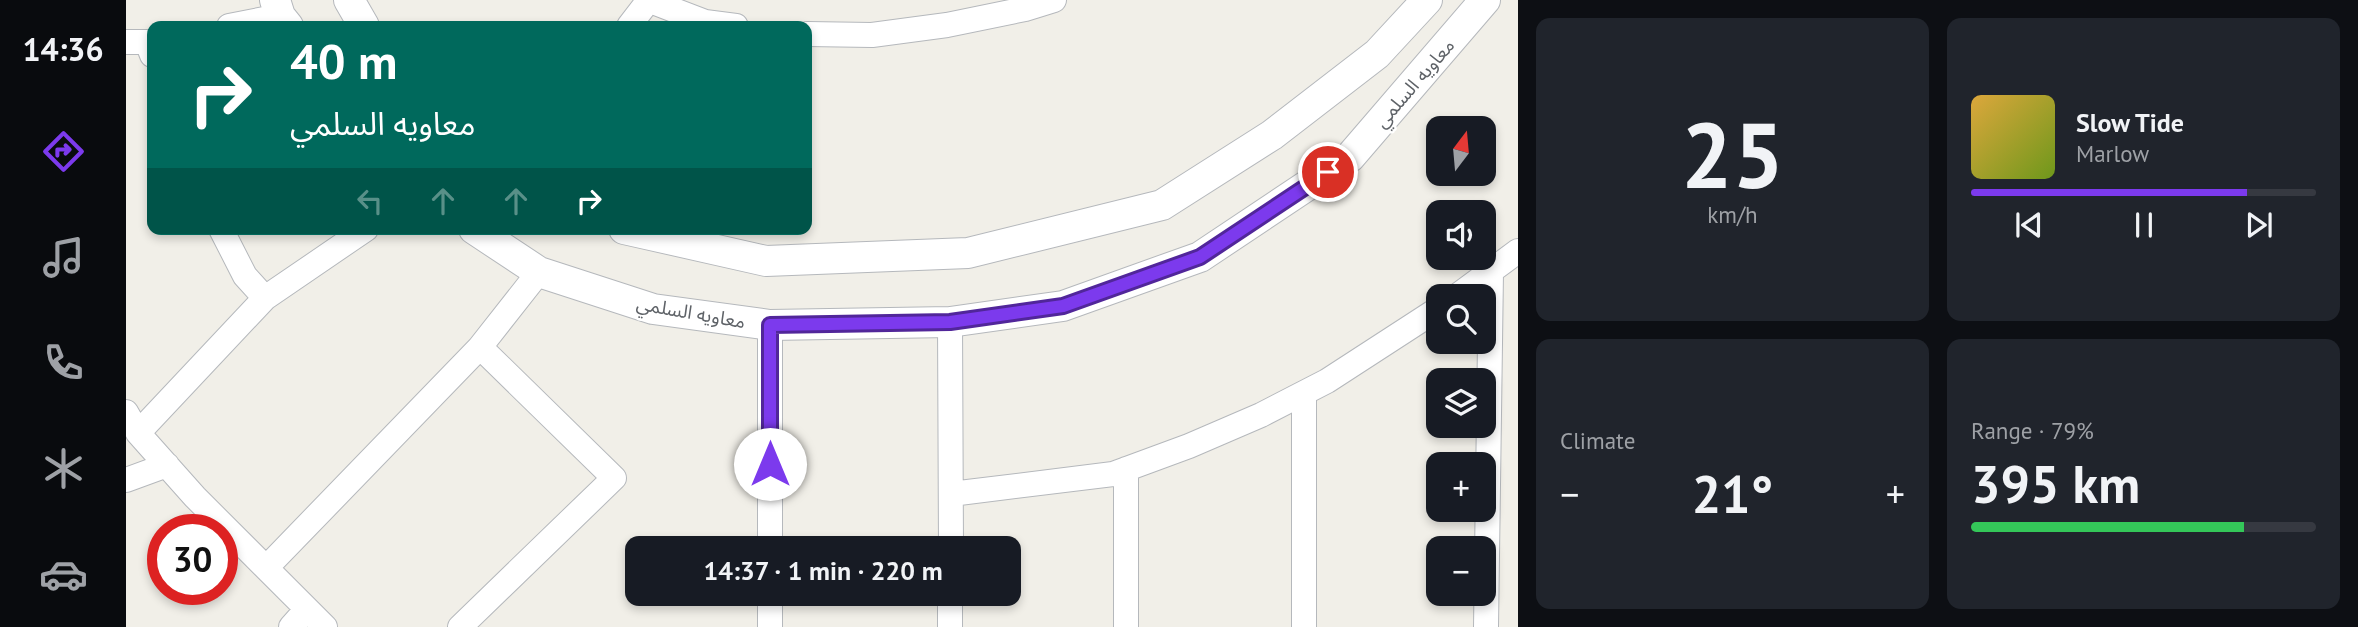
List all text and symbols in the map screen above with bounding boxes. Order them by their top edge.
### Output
text: 14:36 [22,28,104,70]
text: 40 m [290,29,397,93]
street label: معاويه السلمي [1369,34,1462,135]
icon: right [175,49,266,140]
text: 25 [1681,95,1784,213]
text: معاويه السلمي [290,102,476,144]
text: Slow Tide [2076,106,2184,139]
north arrow [1426,116,1496,186]
map controls [1426,116,1496,606]
icon: directions [39,127,88,176]
text: Marlow [2076,139,2149,168]
pin [1298,142,1358,202]
icon: arrive [1309,153,1347,191]
icon: left [351,182,389,220]
icon: ahead [424,182,462,220]
icon: ahead [497,182,535,220]
icon: right [570,182,608,220]
button: sound [1426,200,1496,270]
text: km/h [1707,200,1758,229]
icon: previous [2010,206,2048,244]
icon: pause [2125,206,2163,244]
icon: next [2240,206,2278,244]
icon: music [39,233,88,282]
button: search [1426,284,1496,354]
street label: معاويه السلمي [634,291,747,337]
icon: phone [39,338,88,387]
button: layers [1426,368,1496,438]
text: Range · 79% [1971,416,2094,445]
text: Climate [1560,426,1635,455]
position arrow [733,427,807,501]
icon: climate [39,444,88,493]
text: 395 km [1971,450,2140,517]
button: + [1426,452,1496,522]
text: 21° [1692,460,1773,527]
text: − [1560,469,1579,518]
text: + [1886,469,1905,518]
speed limit sign: 30 [147,514,238,605]
button: − [1426,536,1496,606]
icon: car [39,550,88,599]
text: 14:37 · 1 min · 220 m [703,554,943,587]

